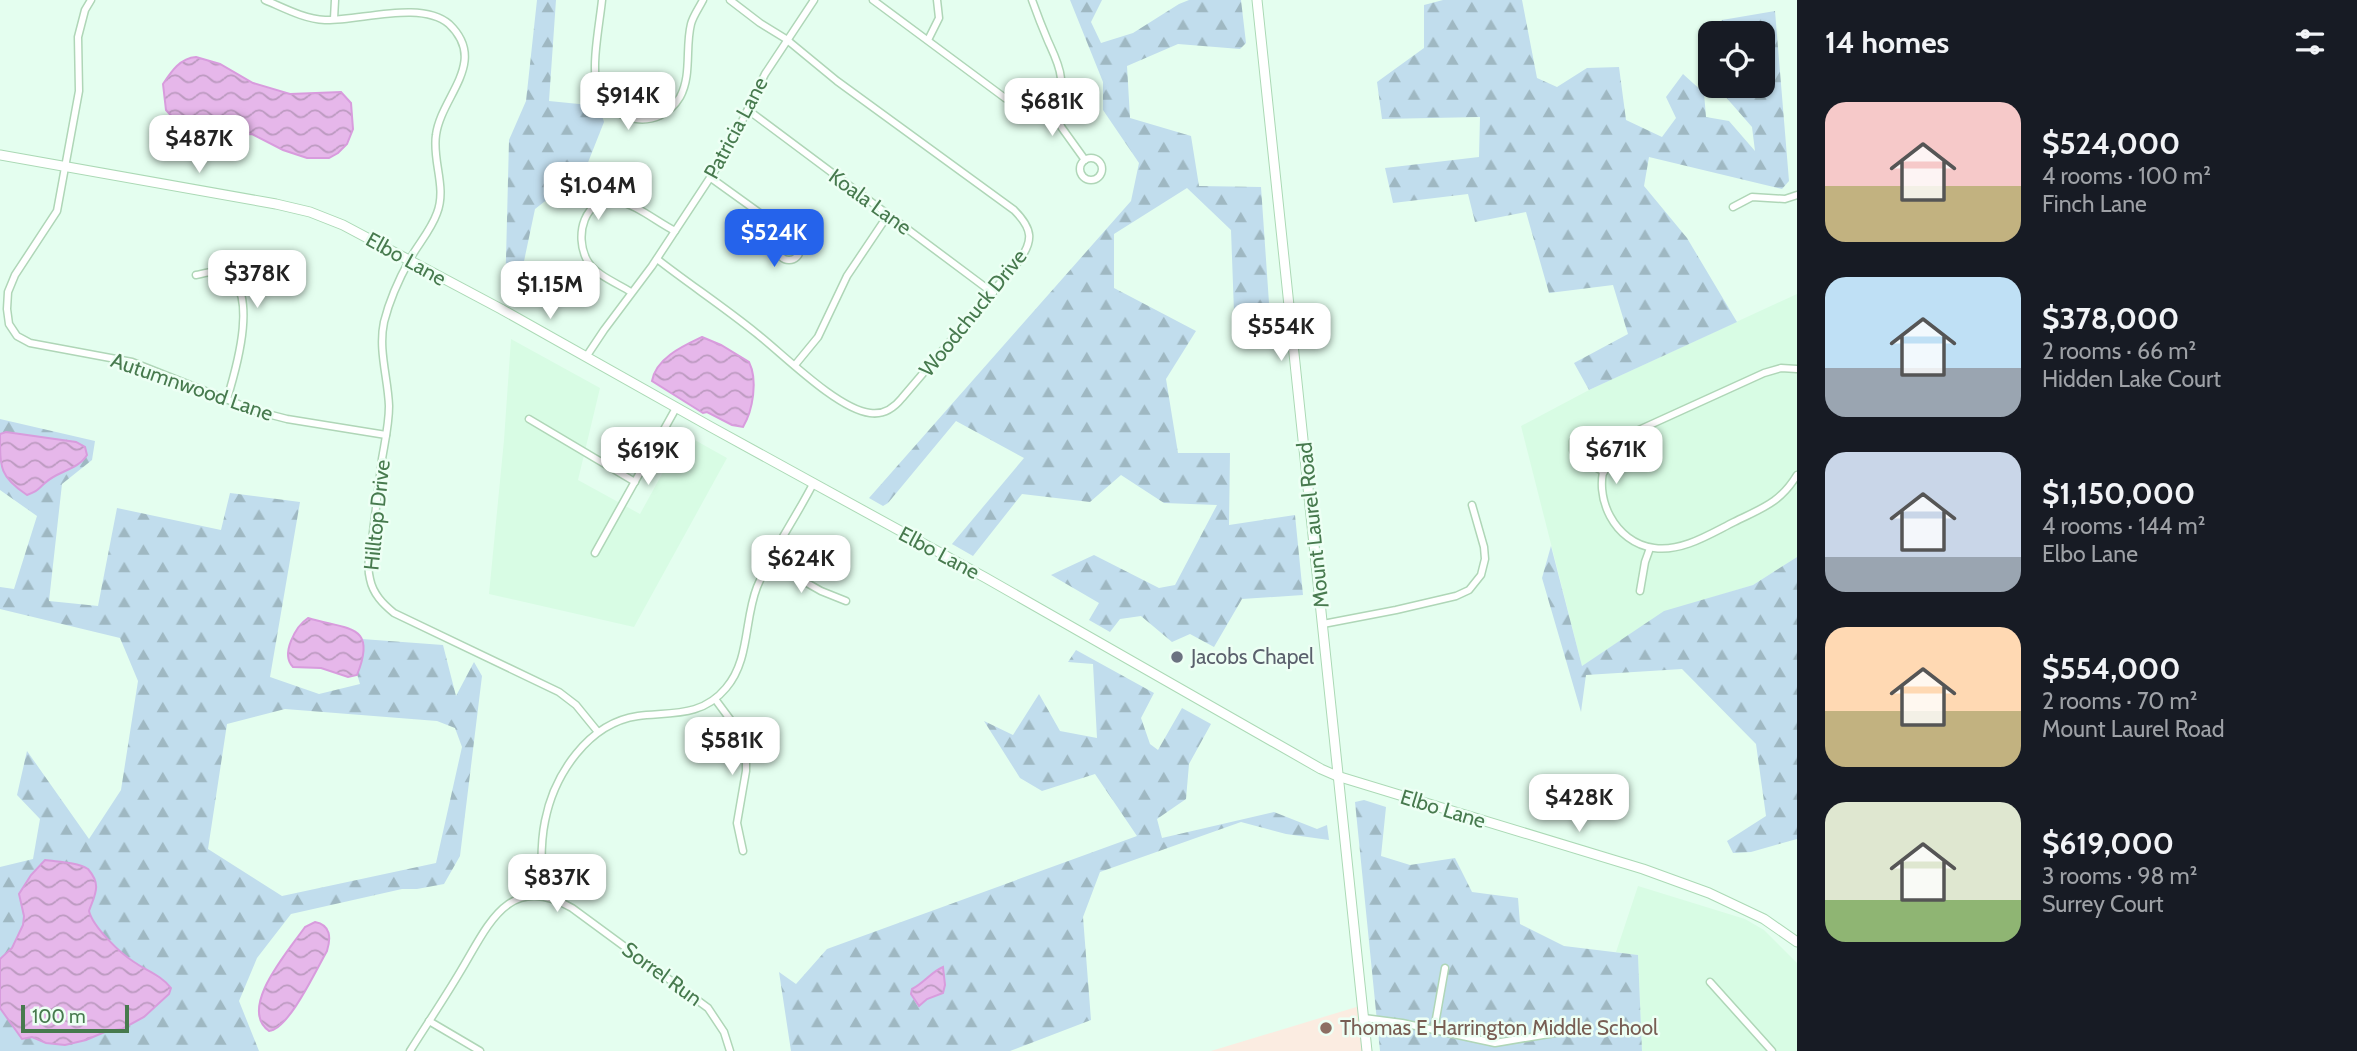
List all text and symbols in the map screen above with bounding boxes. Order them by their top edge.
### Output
map controls [1698,21,1775,98]
button: locate [1698,21,1775,98]
icon: filters [2291,23,2329,61]
text: 14 homes [1825,24,1949,61]
pin: $914K [579,72,677,132]
street label: Patricia Lane [698,72,773,183]
pin: $681K [1003,78,1101,138]
text: $914K [596,81,660,109]
text: $681K [1020,87,1084,115]
pin: $487K [150,116,248,175]
text: $487K [165,124,233,152]
text: $524,000 [2042,125,2180,162]
icon: home [1881,130,1965,214]
pin: $1.04M [541,162,655,222]
text: 4 rooms · 100 m² [2042,162,2211,190]
street label: Koala Lane [824,163,917,240]
text: $1.04M [560,171,636,199]
text: Finch Lane [2042,190,2147,218]
pin: $524K [725,210,823,269]
text: $524K [741,218,807,246]
street label: Elbo Lane [362,226,451,291]
street label: Woodchuck Drive [914,244,1032,381]
pin: $378K [208,250,306,310]
text: $378K [224,259,290,287]
pin: $1.15M [493,262,607,321]
text: $1.15M [517,270,583,298]
text: $378,000 [2042,300,2179,337]
pin: $554K [1232,304,1330,363]
icon: home [1881,305,1965,389]
text: $554K [1248,312,1314,340]
text: 2 rooms · 66 m² [2042,337,2196,365]
street label: Autumnwood Lane [108,347,277,426]
text: Hidden Lake Court [2042,365,2221,393]
pin: $671K [1567,426,1665,486]
pin: $619K [599,428,697,487]
text: $671K [1586,435,1646,463]
text: $619K [617,436,679,464]
street label: Mount Laurel Road [1291,441,1334,609]
street label: Hilltop Drive [358,458,395,571]
text: $1,150,000 [2042,475,2195,512]
icon: home [1881,480,1965,564]
text: 4 rooms · 144 m² [2042,512,2205,540]
street label: Elbo Lane [895,521,984,584]
pin: $624K [752,536,850,595]
text: Elbo Lane [2042,540,2138,568]
text: $624K [767,544,835,572]
place label: Jacobs Chapel [1190,644,1314,669]
marker: Jacobs Chapel [1169,649,1185,665]
text: $554,000 [2042,650,2180,687]
icon: home [1881,655,1965,739]
text: 2 rooms · 70 m² [2042,687,2197,715]
text: Mount Laurel Road [2042,715,2225,743]
pin: $581K [683,718,781,777]
text: $581K [701,726,763,754]
pin: $428K [1530,774,1628,834]
text: $428K [1545,783,1613,811]
street label: Elbo Lane [1398,784,1489,833]
text: $619,000 [2042,825,2174,862]
icon: home [1881,830,1965,914]
pin: $837K [508,855,606,914]
text: 3 rooms · 98 m² [2042,862,2197,890]
text: $837K [524,863,590,891]
text: Surrey Court [2042,890,2164,918]
street label: Sorrel Run [618,936,707,1011]
scale bar [21,1002,130,1034]
text: 100 m [32,1005,86,1028]
place label: Thomas E Harrington Middle School [1340,1015,1658,1040]
marker: Thomas E Harrington Middle School [1318,1020,1334,1036]

